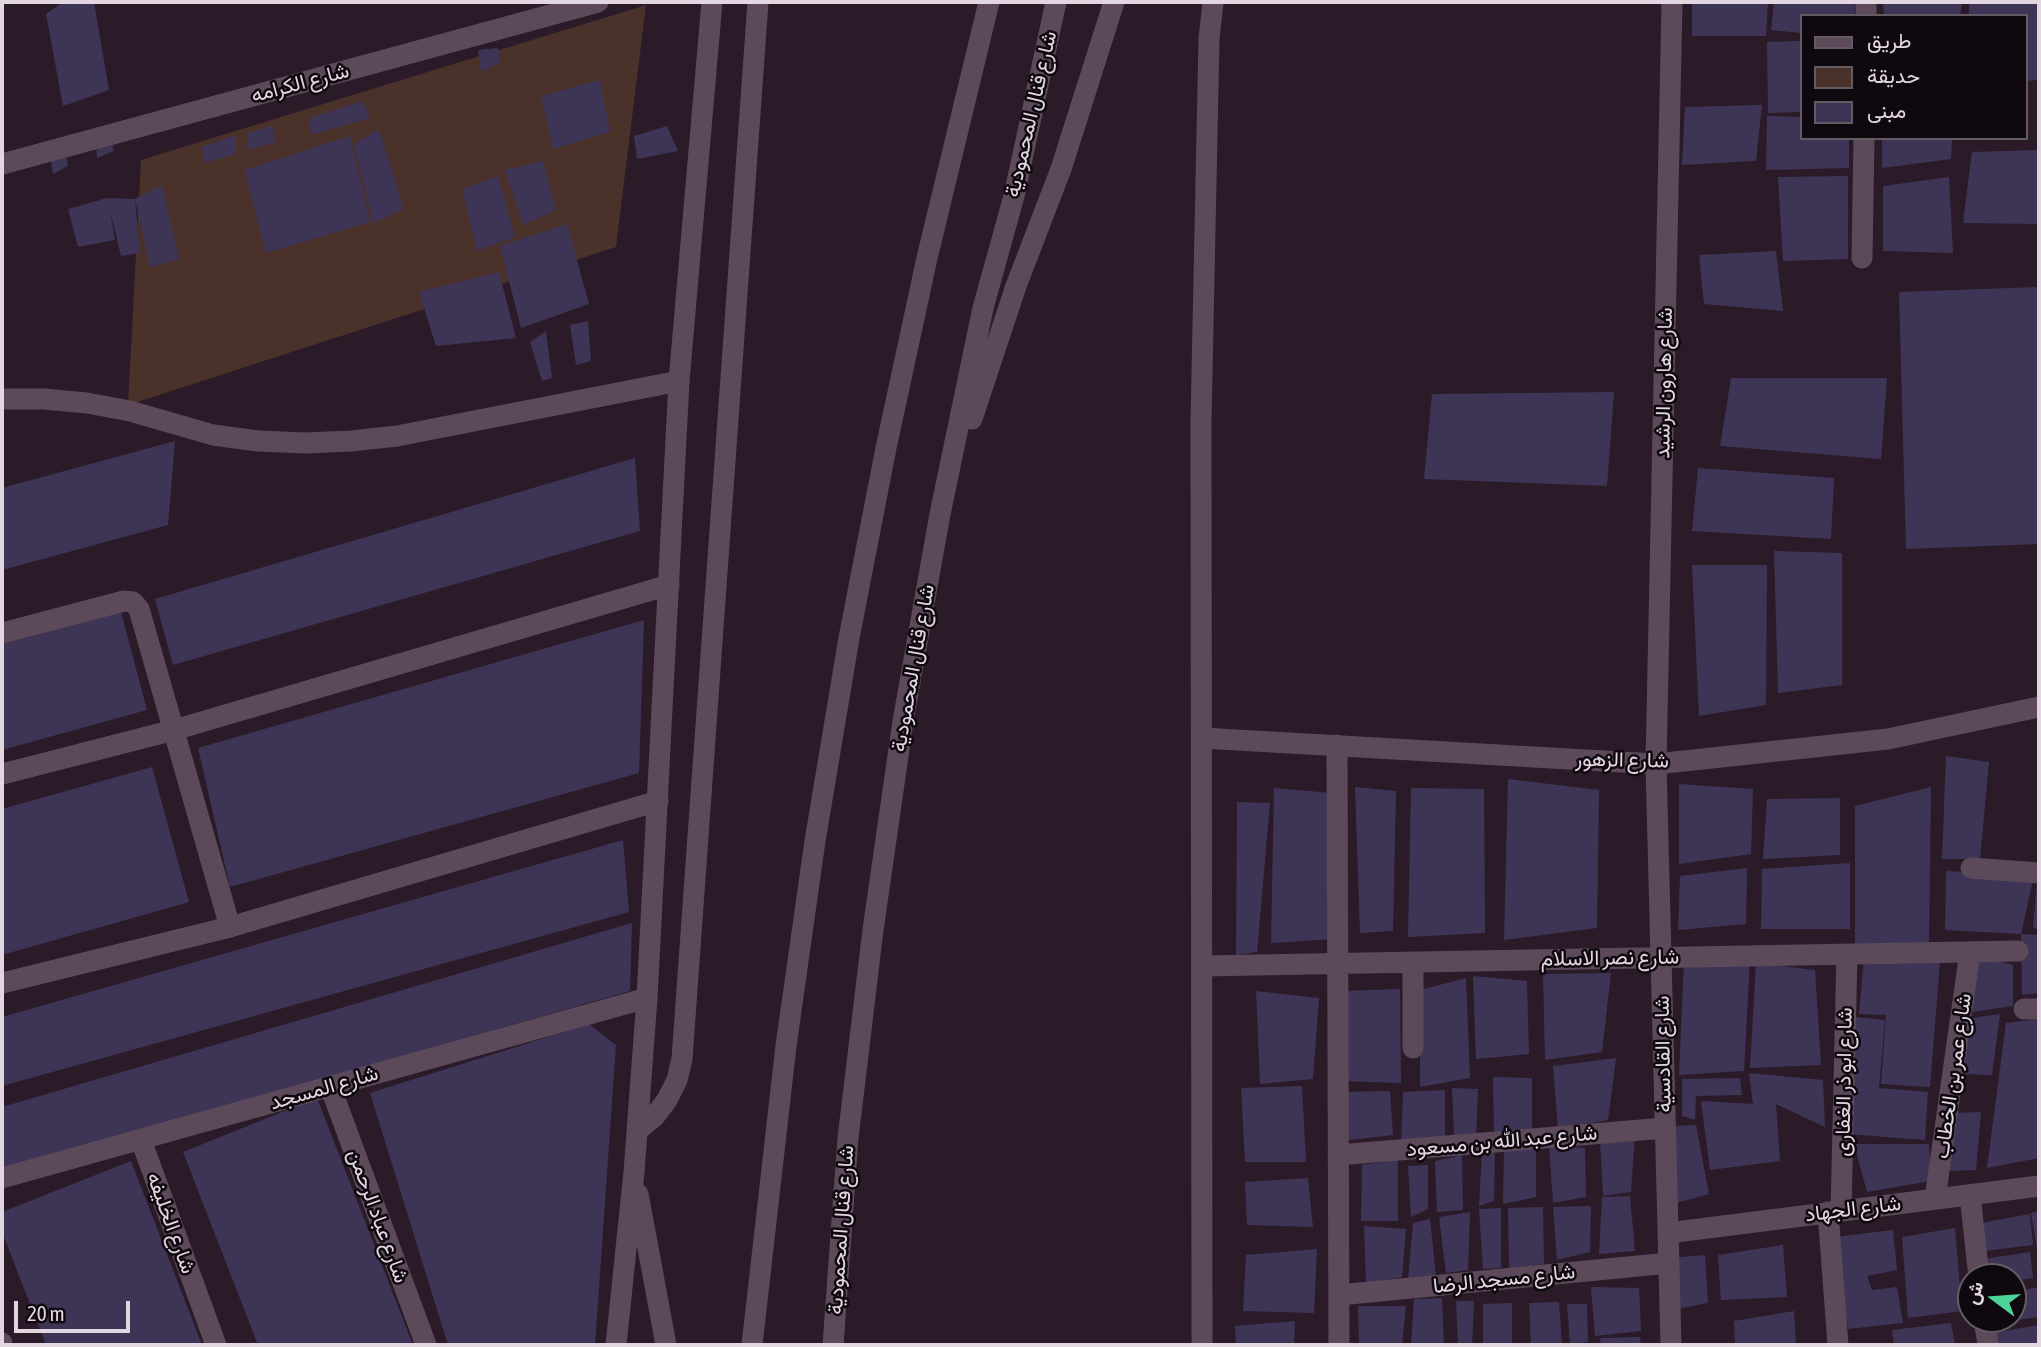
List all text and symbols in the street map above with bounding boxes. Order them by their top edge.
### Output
legend [1800,14,2027,140]
street label: شارع قنال المحمودية [1000,28,1062,200]
text: طريق [1867,28,1912,52]
street label: شارع الكرامه [248,58,352,108]
text: حديقة [1867,63,1920,87]
text: مبنى [1867,98,1906,122]
street label: شارع هارون الرشيد [1650,307,1678,459]
street label: شارع قنال المحمودية [886,582,940,754]
street label: شارع الزهور [1575,747,1669,773]
street label: شارع نصر الاسلام [1540,944,1680,972]
street label: شارع عمر بن الخطاب [1929,992,1977,1160]
street label: شارع القادسية [1649,995,1677,1113]
street label: شارع ابو ذر الغفارى [1830,1007,1858,1157]
street label: شارع المسجد [267,1061,381,1115]
street label: شارع عبد الله بن مسعود [1406,1120,1598,1162]
street label: شارع قنال المحمودية [823,1144,859,1316]
street label: شارع عباد الرحمن [342,1146,414,1286]
street label: شارع الخليفه [141,1169,201,1277]
street label: شارع الجهاد [1804,1191,1902,1227]
street label: شارع مسجد الرضا [1432,1259,1576,1299]
north arrow [1957,1263,2027,1333]
text: ش [1960,1279,1987,1307]
scale bar [18,1288,133,1332]
text: 20 m [27,1301,65,1325]

